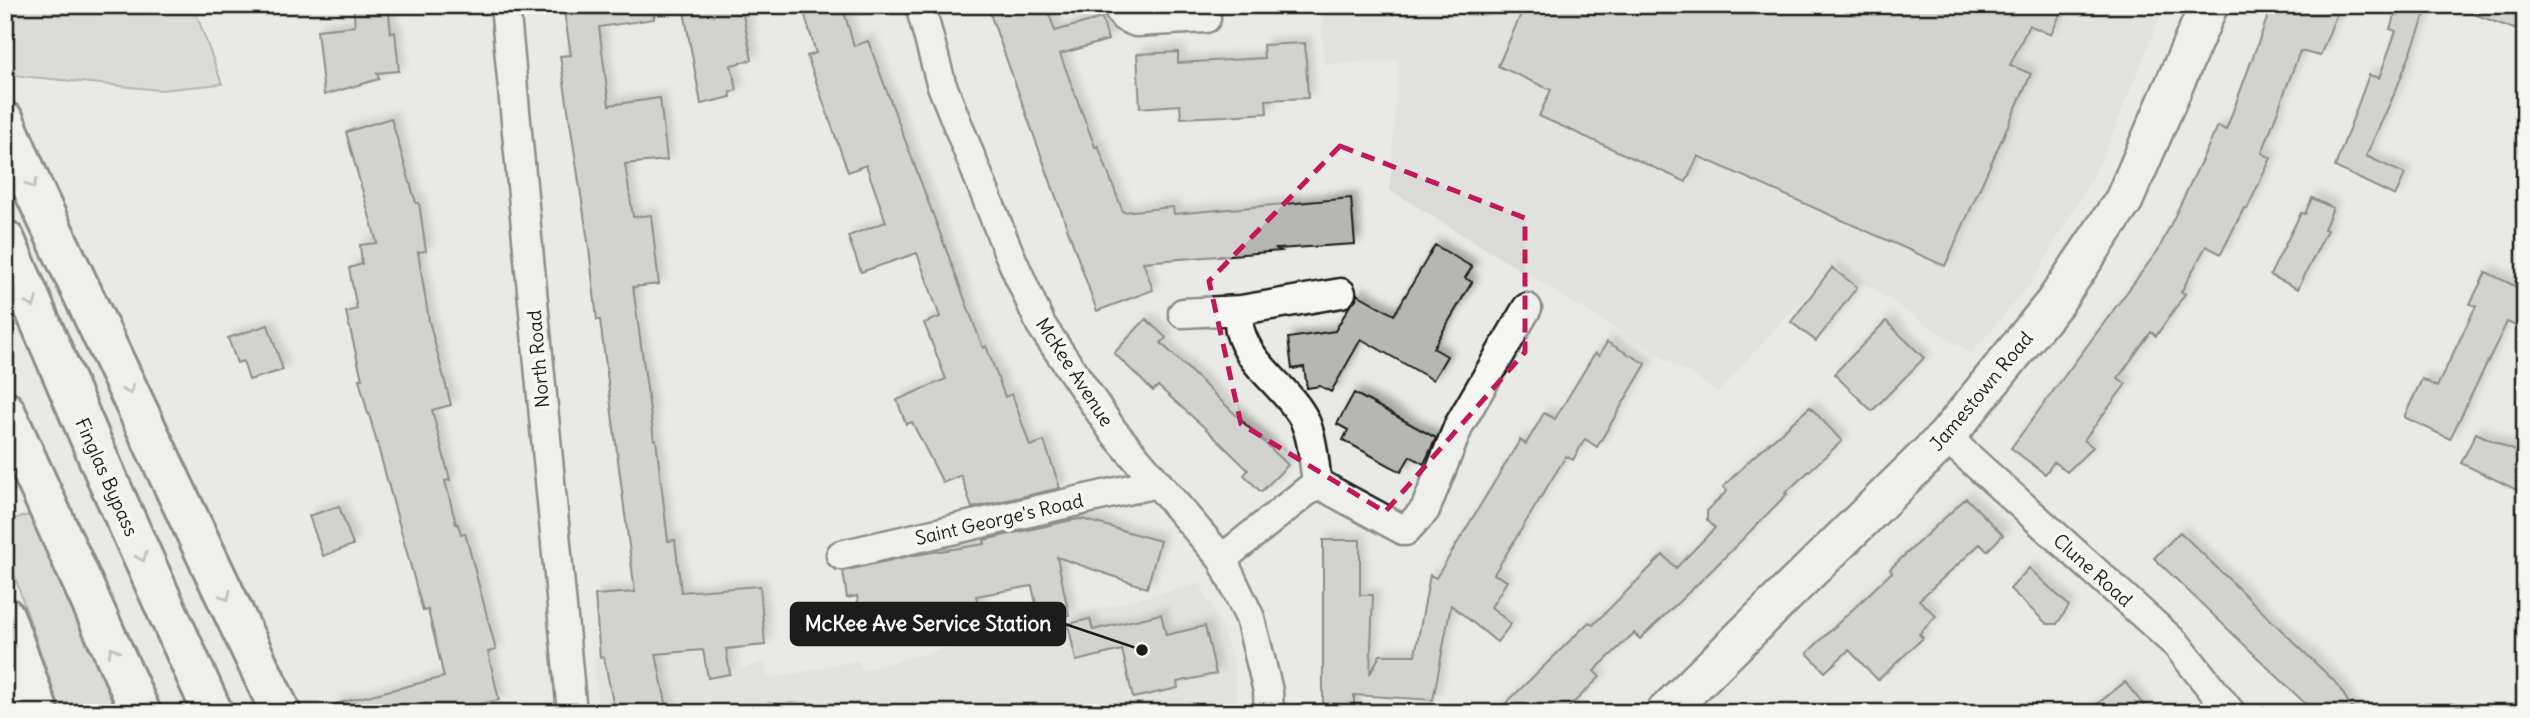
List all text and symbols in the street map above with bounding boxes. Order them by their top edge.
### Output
one-way arrow [24,177,38,190]
one-way arrow [24,296,38,308]
street label: North Road [522,309,554,409]
street label: McKee Avenue [1031,313,1119,431]
street label: Jamestown Road [1924,327,2038,455]
one-way arrow [121,383,135,395]
street label: Finglas Bypass [70,414,144,540]
street label: Saint George's Road [913,488,1085,550]
street label: Clune Road [2048,528,2138,612]
one-way arrow [134,550,148,562]
one-way arrow [218,589,232,601]
callout: McKee Ave Service Station [791,603,1065,645]
text: McKee Ave Service Station [805,610,1051,637]
one-way arrow [107,645,121,658]

